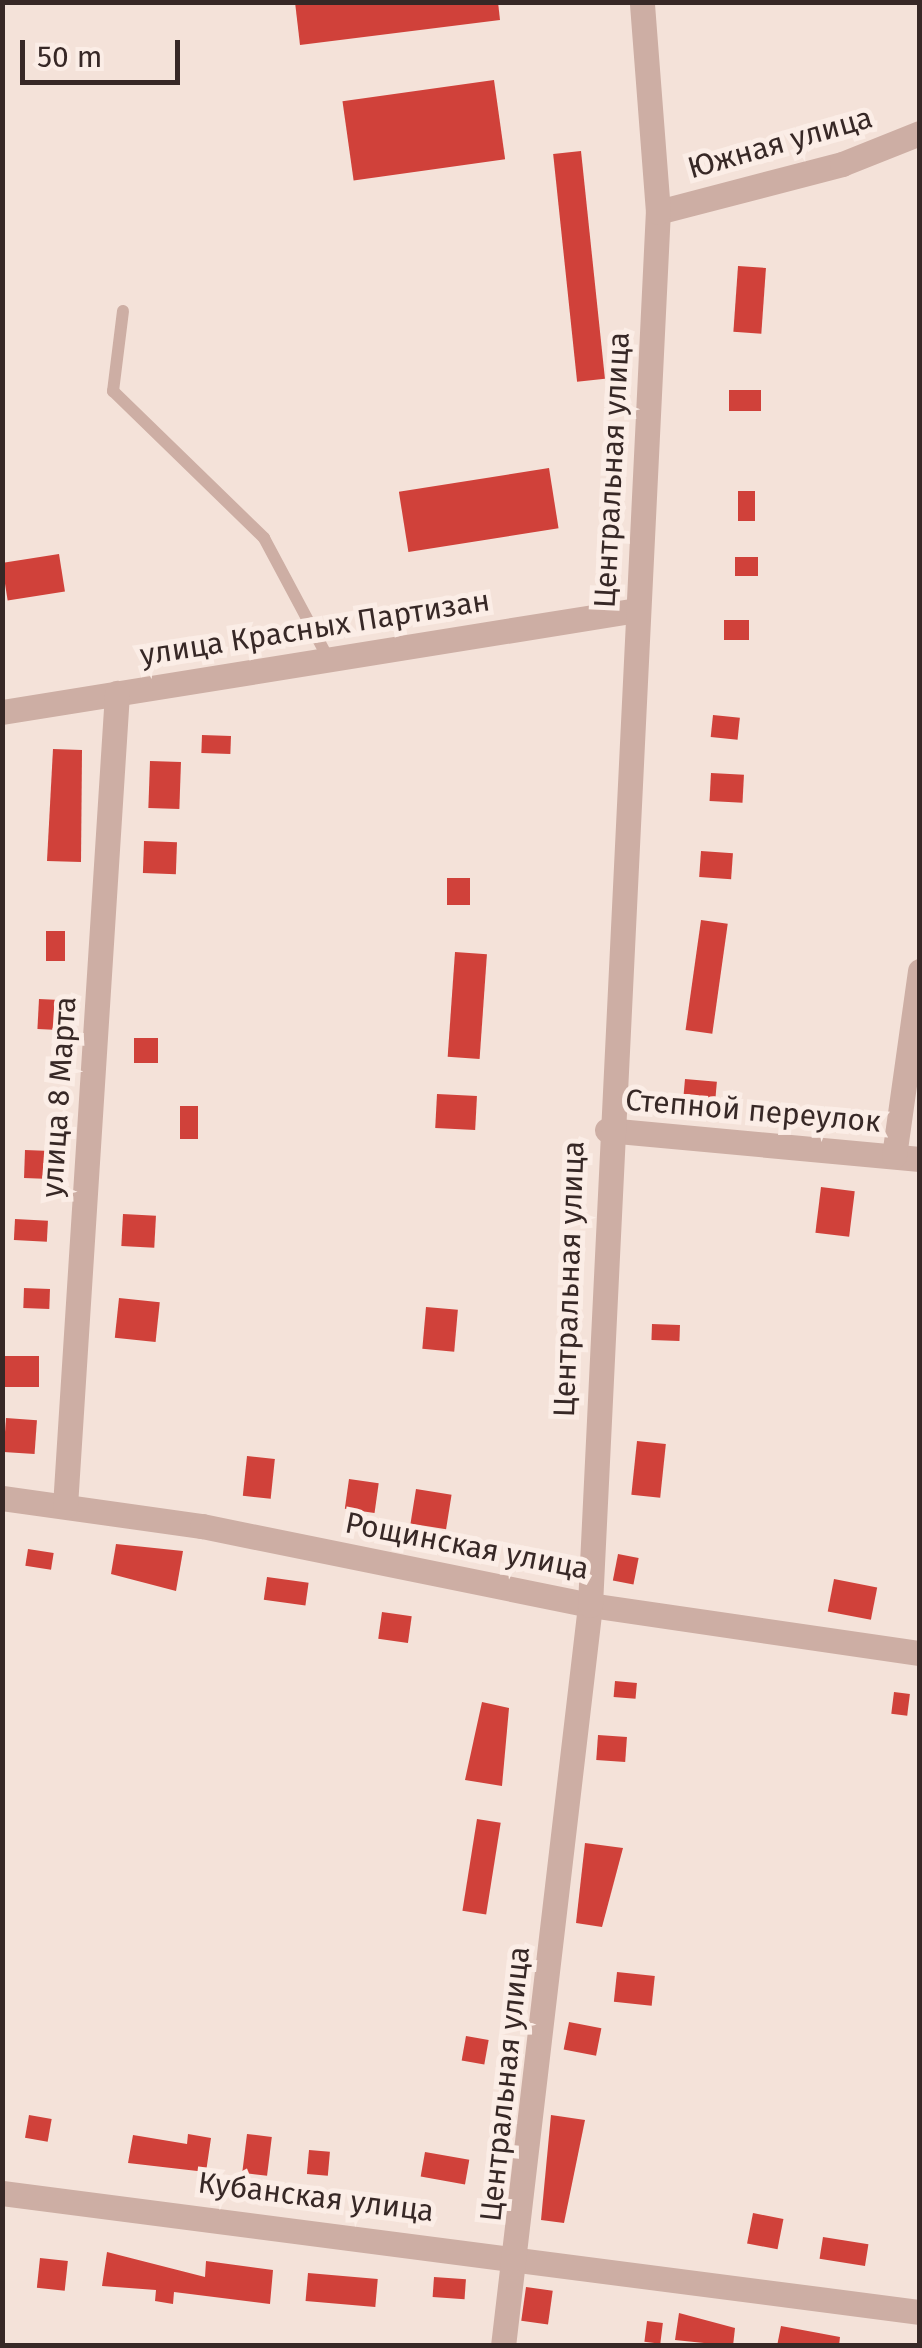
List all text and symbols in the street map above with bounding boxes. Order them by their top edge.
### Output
scale bar [25,20,185,82]
text: 50 m [37,39,102,75]
street label: Южная улица [684,99,876,187]
street label: Центральная улица [587,331,637,609]
street label: улица Красных Партизан [138,583,492,673]
street label: улица 8 Марта [34,995,84,1199]
street label: Степной переулок [624,1082,882,1140]
street label: Центральная улица [546,1140,592,1418]
street label: Рощинская улица [342,1505,592,1587]
street label: Центральная улица [473,1945,537,2223]
street label: Кубанская улица [196,2165,436,2229]

